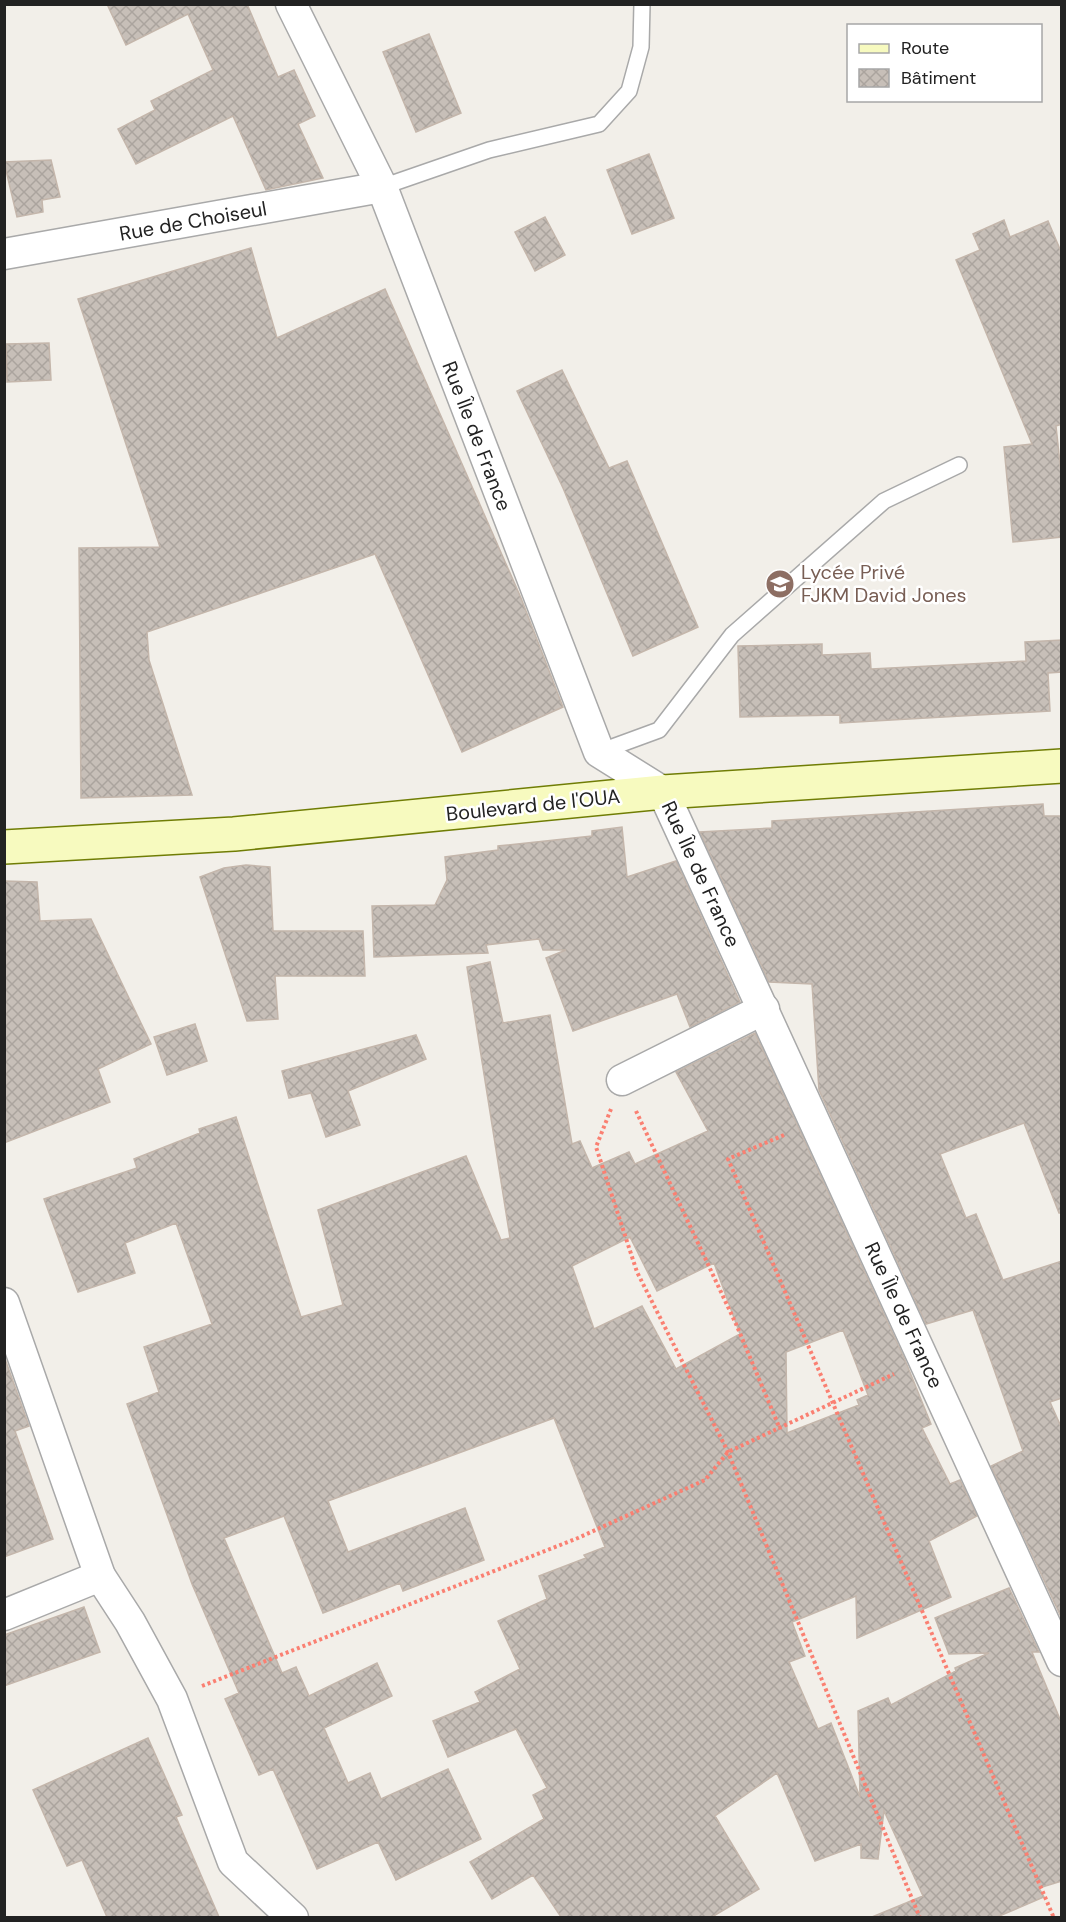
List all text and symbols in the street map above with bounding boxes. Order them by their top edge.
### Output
legend [847,24,1042,102]
text: Route [901,36,949,60]
text: Bâtiment [901,66,976,90]
street label: Rue de Choiseul [117,195,269,247]
street label: Rue Île de France [436,357,518,515]
place label: Lycée Privé FJKM David Jones [801,559,967,608]
school or university icon: Lycée Privé FJKM David Jones [764,568,796,600]
street label: Boulevard de l'OUA [445,783,621,827]
street label: Rue Île de France [656,797,746,951]
street label: Rue Île de France [859,1238,949,1392]

